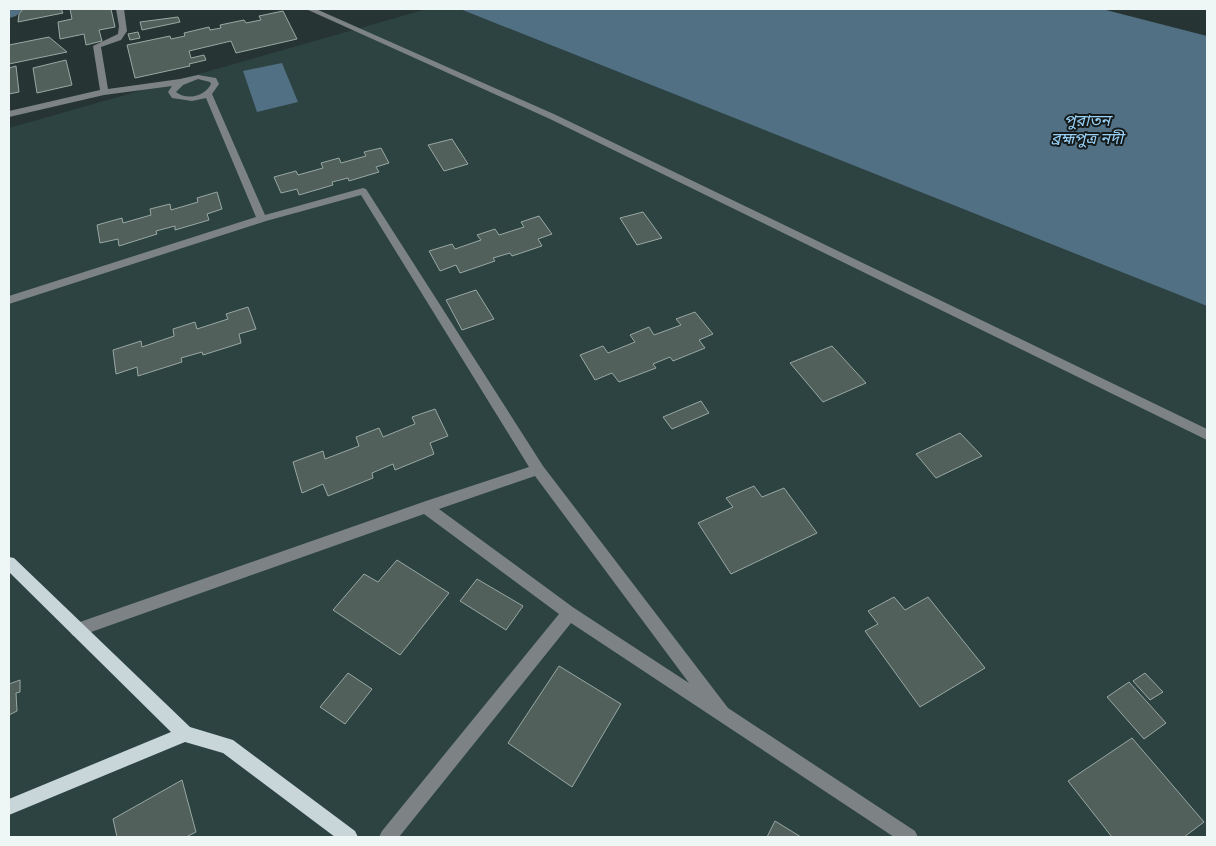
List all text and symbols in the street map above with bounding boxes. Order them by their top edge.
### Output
water label: পুরাতন ব্রহ্মপুত্র নদী [1051,110,1126,148]

